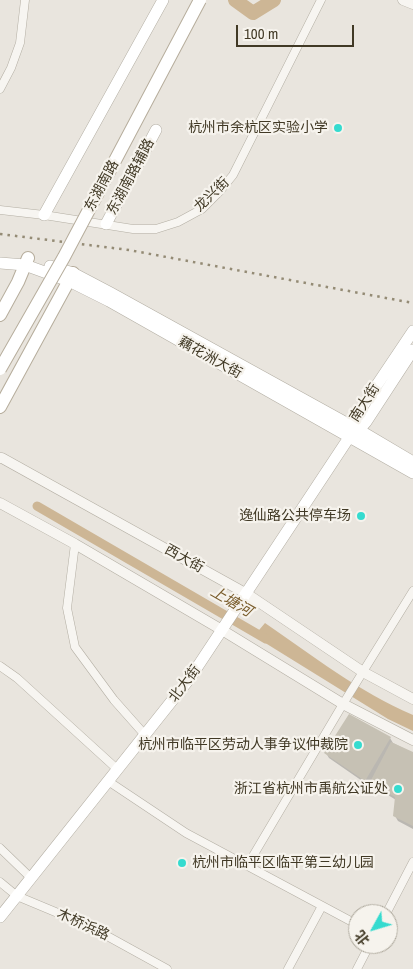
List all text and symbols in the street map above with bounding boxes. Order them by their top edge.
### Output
scale bar [238,15,356,47]
text: 100 m [244,23,278,44]
place label: 杭州市余杭区实验小学 [188,120,328,136]
marker: 杭州市余杭区实验小学 [332,122,344,134]
street label: 东湖南路辅路 [104,136,158,218]
street label: 东湖南路 [81,157,123,215]
street label: 龙兴街 [191,174,233,216]
street label: 藕花洲大街 [175,334,245,382]
street label: 南大街 [347,381,383,425]
place label: 逸仙路公共停车场 [239,508,351,524]
marker: 逸仙路公共停车场 [355,510,367,522]
street label: 西大街 [162,541,206,577]
water label: 上塘河 [207,583,255,621]
street label: 北大街 [166,662,204,706]
place label: 杭州市临平区劳动人事争议仲裁院 [138,737,348,753]
marker: 杭州市临平区劳动人事争议仲裁院 [352,739,364,751]
place label: 浙江省杭州市禹航公证处 [234,781,388,797]
marker: 浙江省杭州市禹航公证处 [392,783,404,795]
place label: 杭州市临平区临平第三幼儿园 [192,855,374,871]
marker: 杭州市临平区临平第三幼儿园 [176,857,188,869]
north arrow [348,904,398,954]
street label: 木桥浜路 [54,906,112,944]
text: 北 [351,927,374,949]

